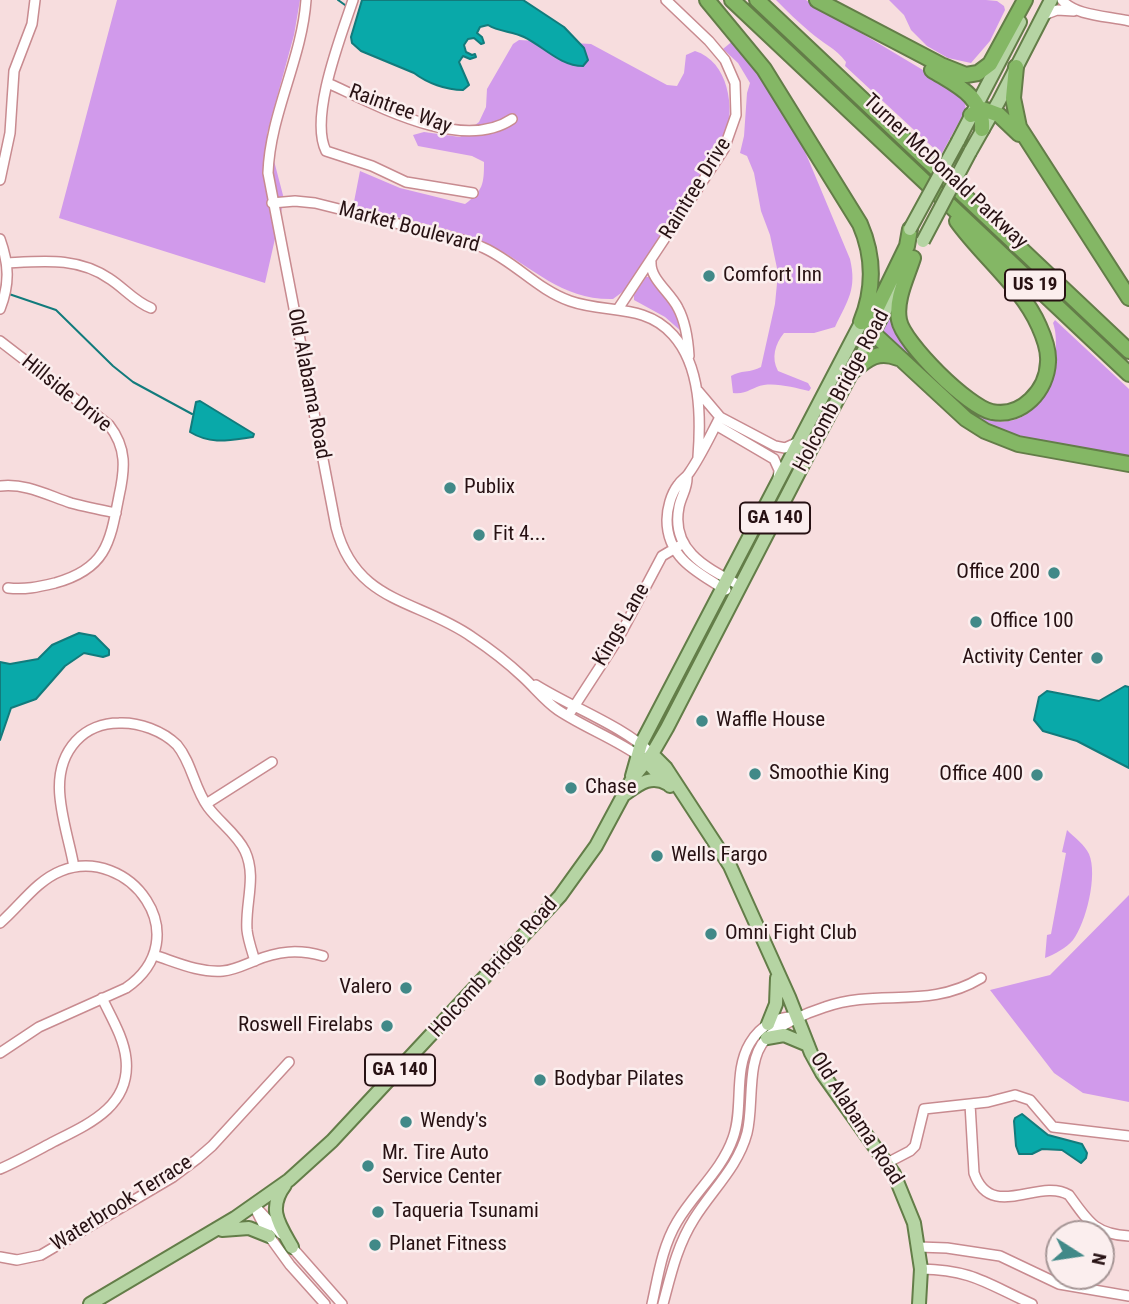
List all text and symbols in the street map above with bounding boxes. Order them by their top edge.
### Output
street label: Raintree Way [345,80,455,140]
street label: Turner McDonald Parkway [857,89,1033,255]
street label: Raintree Drive [655,134,737,244]
street label: Market Boulevard [336,197,482,259]
place label: Comfort Inn [723,263,822,289]
marker: Comfort Inn [701,268,717,284]
road number: US 19 [1005,270,1065,300]
street label: Holcomb Bridge Road [789,306,895,476]
street label: Old Alabama Road [281,307,335,461]
street label: Hillside Drive [16,350,116,438]
place label: Publix [464,475,515,501]
marker: Publix [442,480,458,496]
road number: GA 140 [740,503,810,534]
place label: Fit 4... [493,522,546,548]
marker: Fit 4... [471,527,487,543]
place label: Office 200 [956,560,1040,586]
marker: Office 200 [1046,565,1062,581]
street label: Kings Lane [588,579,656,671]
place label: Office 100 [990,609,1074,635]
marker: Office 100 [968,614,984,630]
place label: Activity Center [962,645,1083,671]
marker: Activity Center [1089,650,1105,666]
place label: Waffle House [716,708,825,734]
marker: Waffle House [694,713,710,729]
place label: Smoothie King [769,761,889,787]
place label: Office 400 [939,762,1023,788]
marker: Smoothie King [747,766,763,782]
marker: Office 400 [1029,767,1045,783]
place label: Chase [585,775,637,801]
marker: Chase [563,780,579,796]
place label: Wells Fargo [671,843,767,869]
marker: Wells Fargo [649,848,665,864]
street label: Holcomb Bridge Road [424,893,564,1043]
place label: Omni Fight Club [725,921,857,947]
marker: Omni Fight Club [703,926,719,942]
place label: Valero [339,975,392,1001]
marker: Valero [398,980,414,996]
place label: Roswell Firelabs [238,1013,373,1039]
marker: Roswell Firelabs [379,1018,395,1034]
street label: Old Alabama Road [804,1048,908,1190]
road number: GA 140 [365,1054,435,1086]
place label: Bodybar Pilates [554,1067,684,1093]
marker: Bodybar Pilates [532,1072,548,1088]
place label: Wendy's [420,1109,487,1135]
marker: Wendy's [398,1114,414,1130]
place label: Mr. Tire Auto Service Center [382,1141,502,1191]
street label: Waterbrook Terrace [47,1150,197,1258]
marker: Mr. Tire Auto Service Center [360,1158,376,1174]
place label: Taqueria Tsunami [392,1199,539,1225]
marker: Taqueria Tsunami [370,1204,386,1220]
north arrow [1045,1220,1115,1290]
place label: Planet Fitness [389,1232,507,1258]
marker: Planet Fitness [367,1237,383,1253]
text: N [1087,1251,1112,1267]

